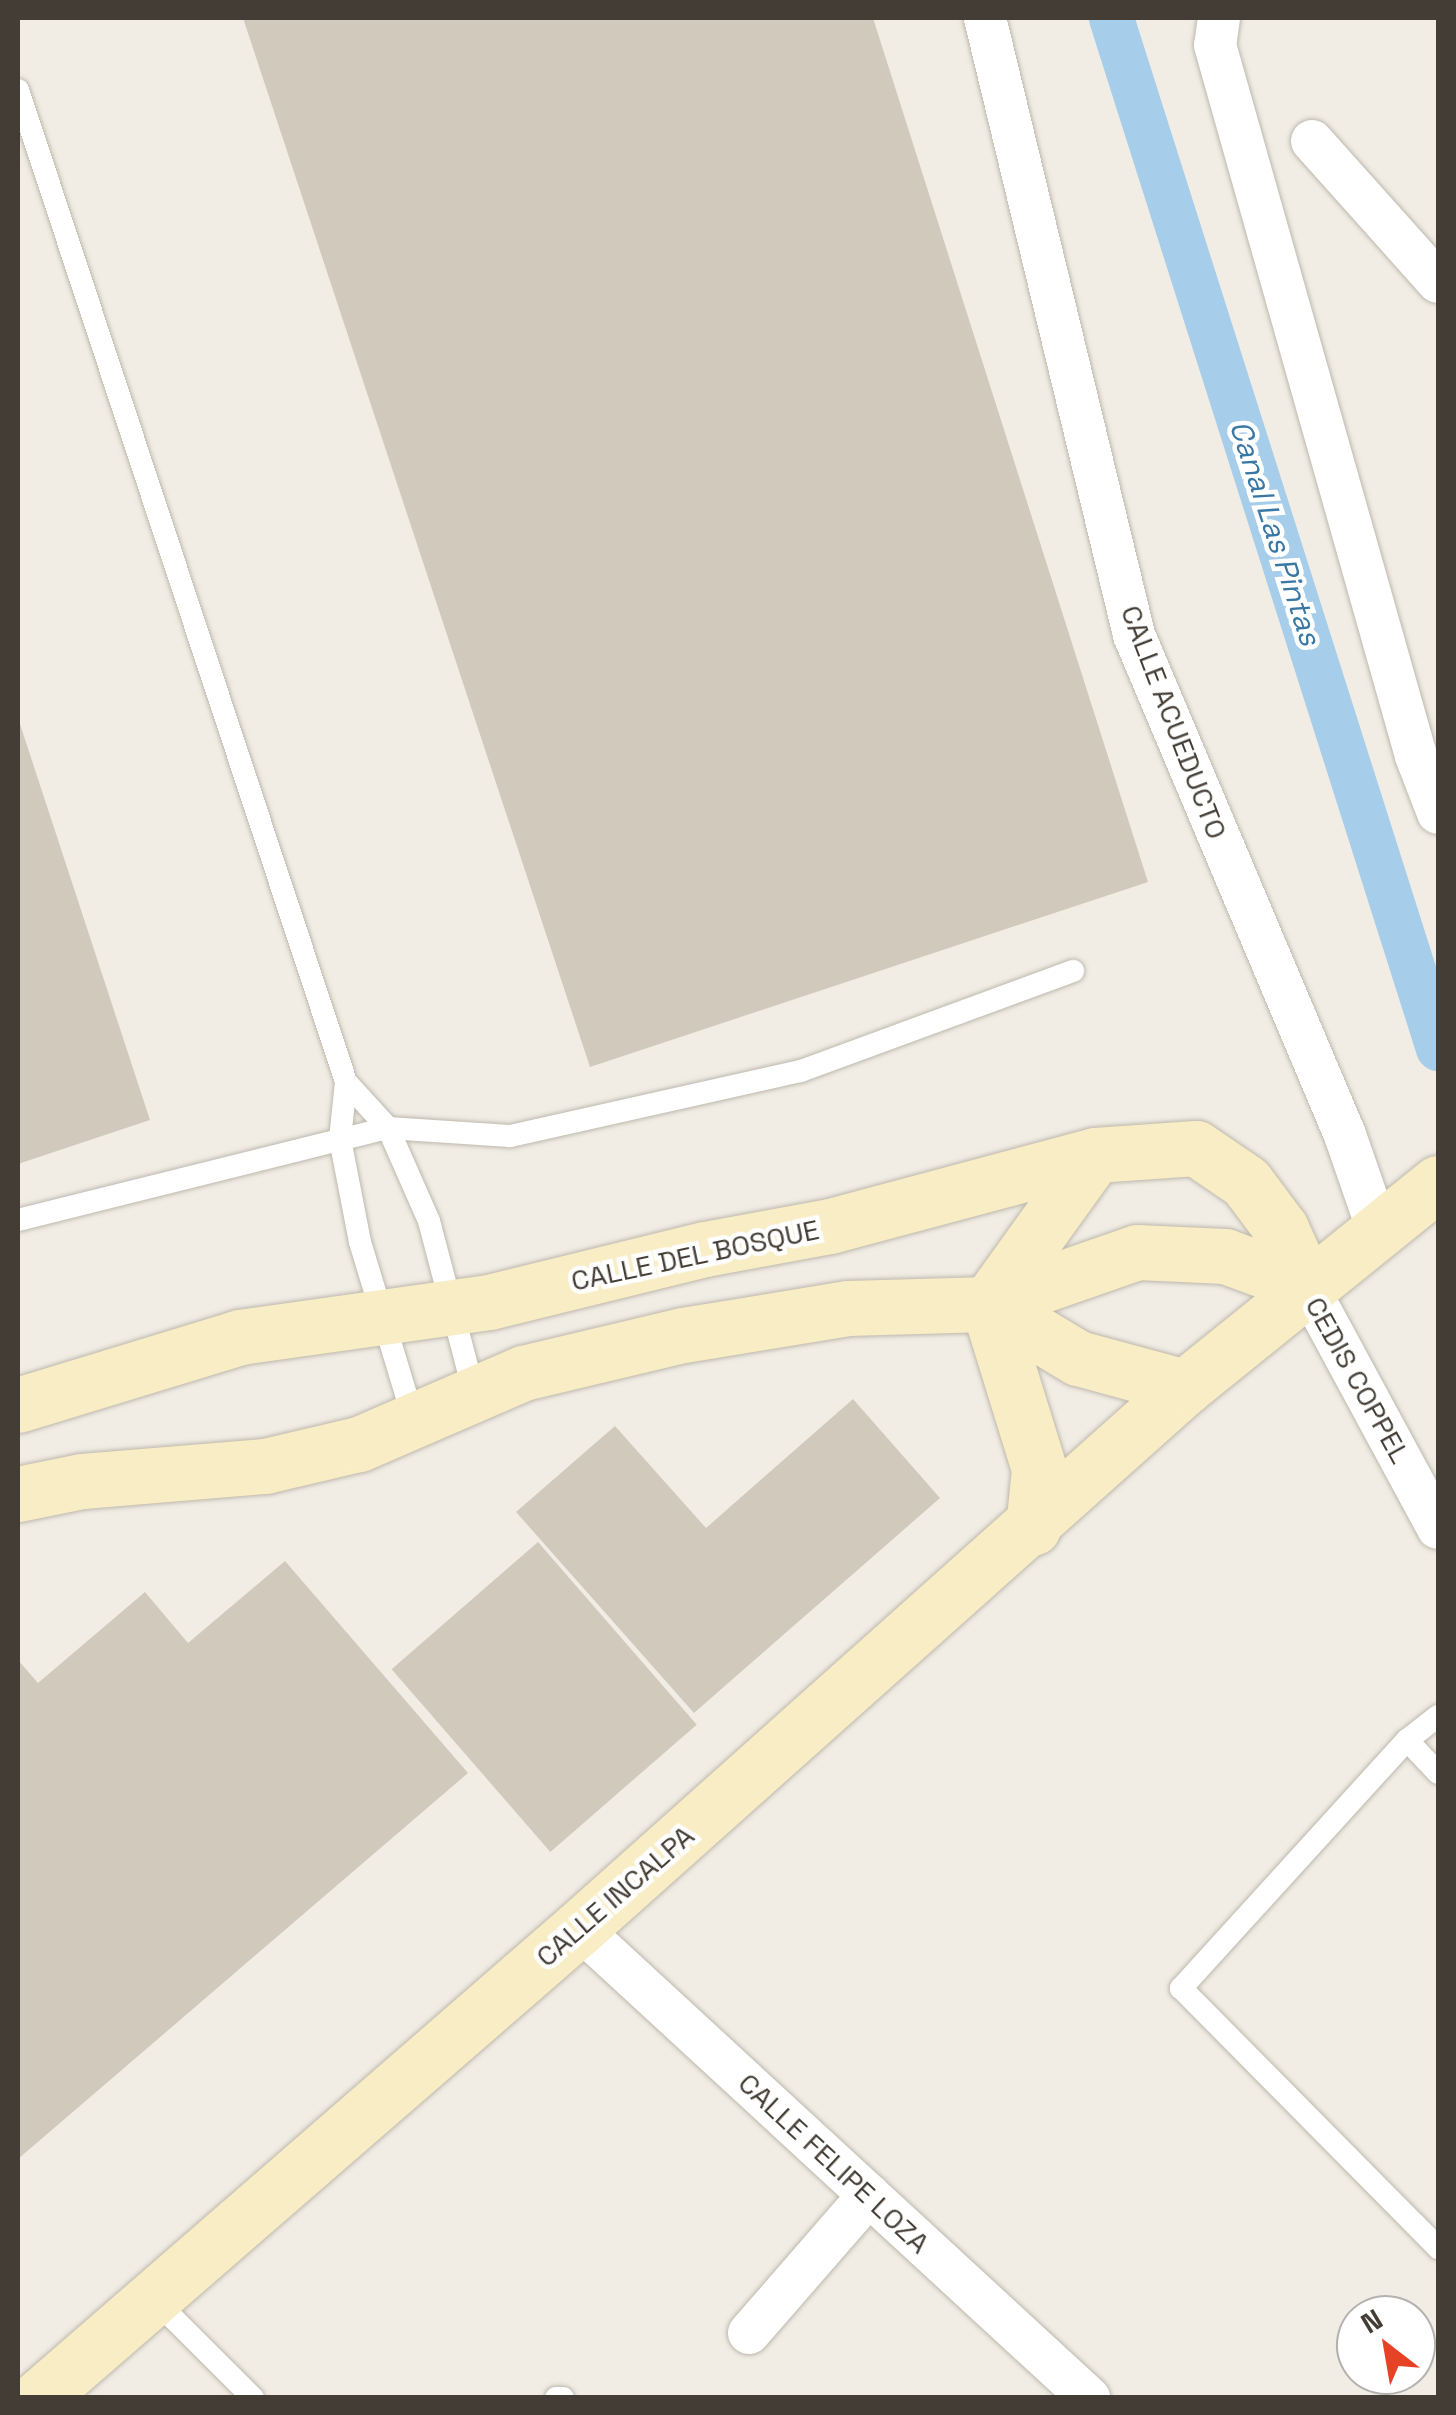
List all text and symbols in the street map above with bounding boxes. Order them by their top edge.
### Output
water label: Canal Las Pintas [1222,416,1328,650]
street label: CALLE ACUEDUCTO [1114,600,1234,844]
street label: CALLE DEL BOSQUE [568,1212,822,1298]
street label: CEDIS COPPEL [1298,1291,1418,1469]
street label: CALLE INCALPA [529,1818,701,1974]
street label: CALLE FELIPE LOZA [732,2066,936,2260]
north arrow [1336,2295,1436,2395]
text: N [1354,2301,1389,2341]

